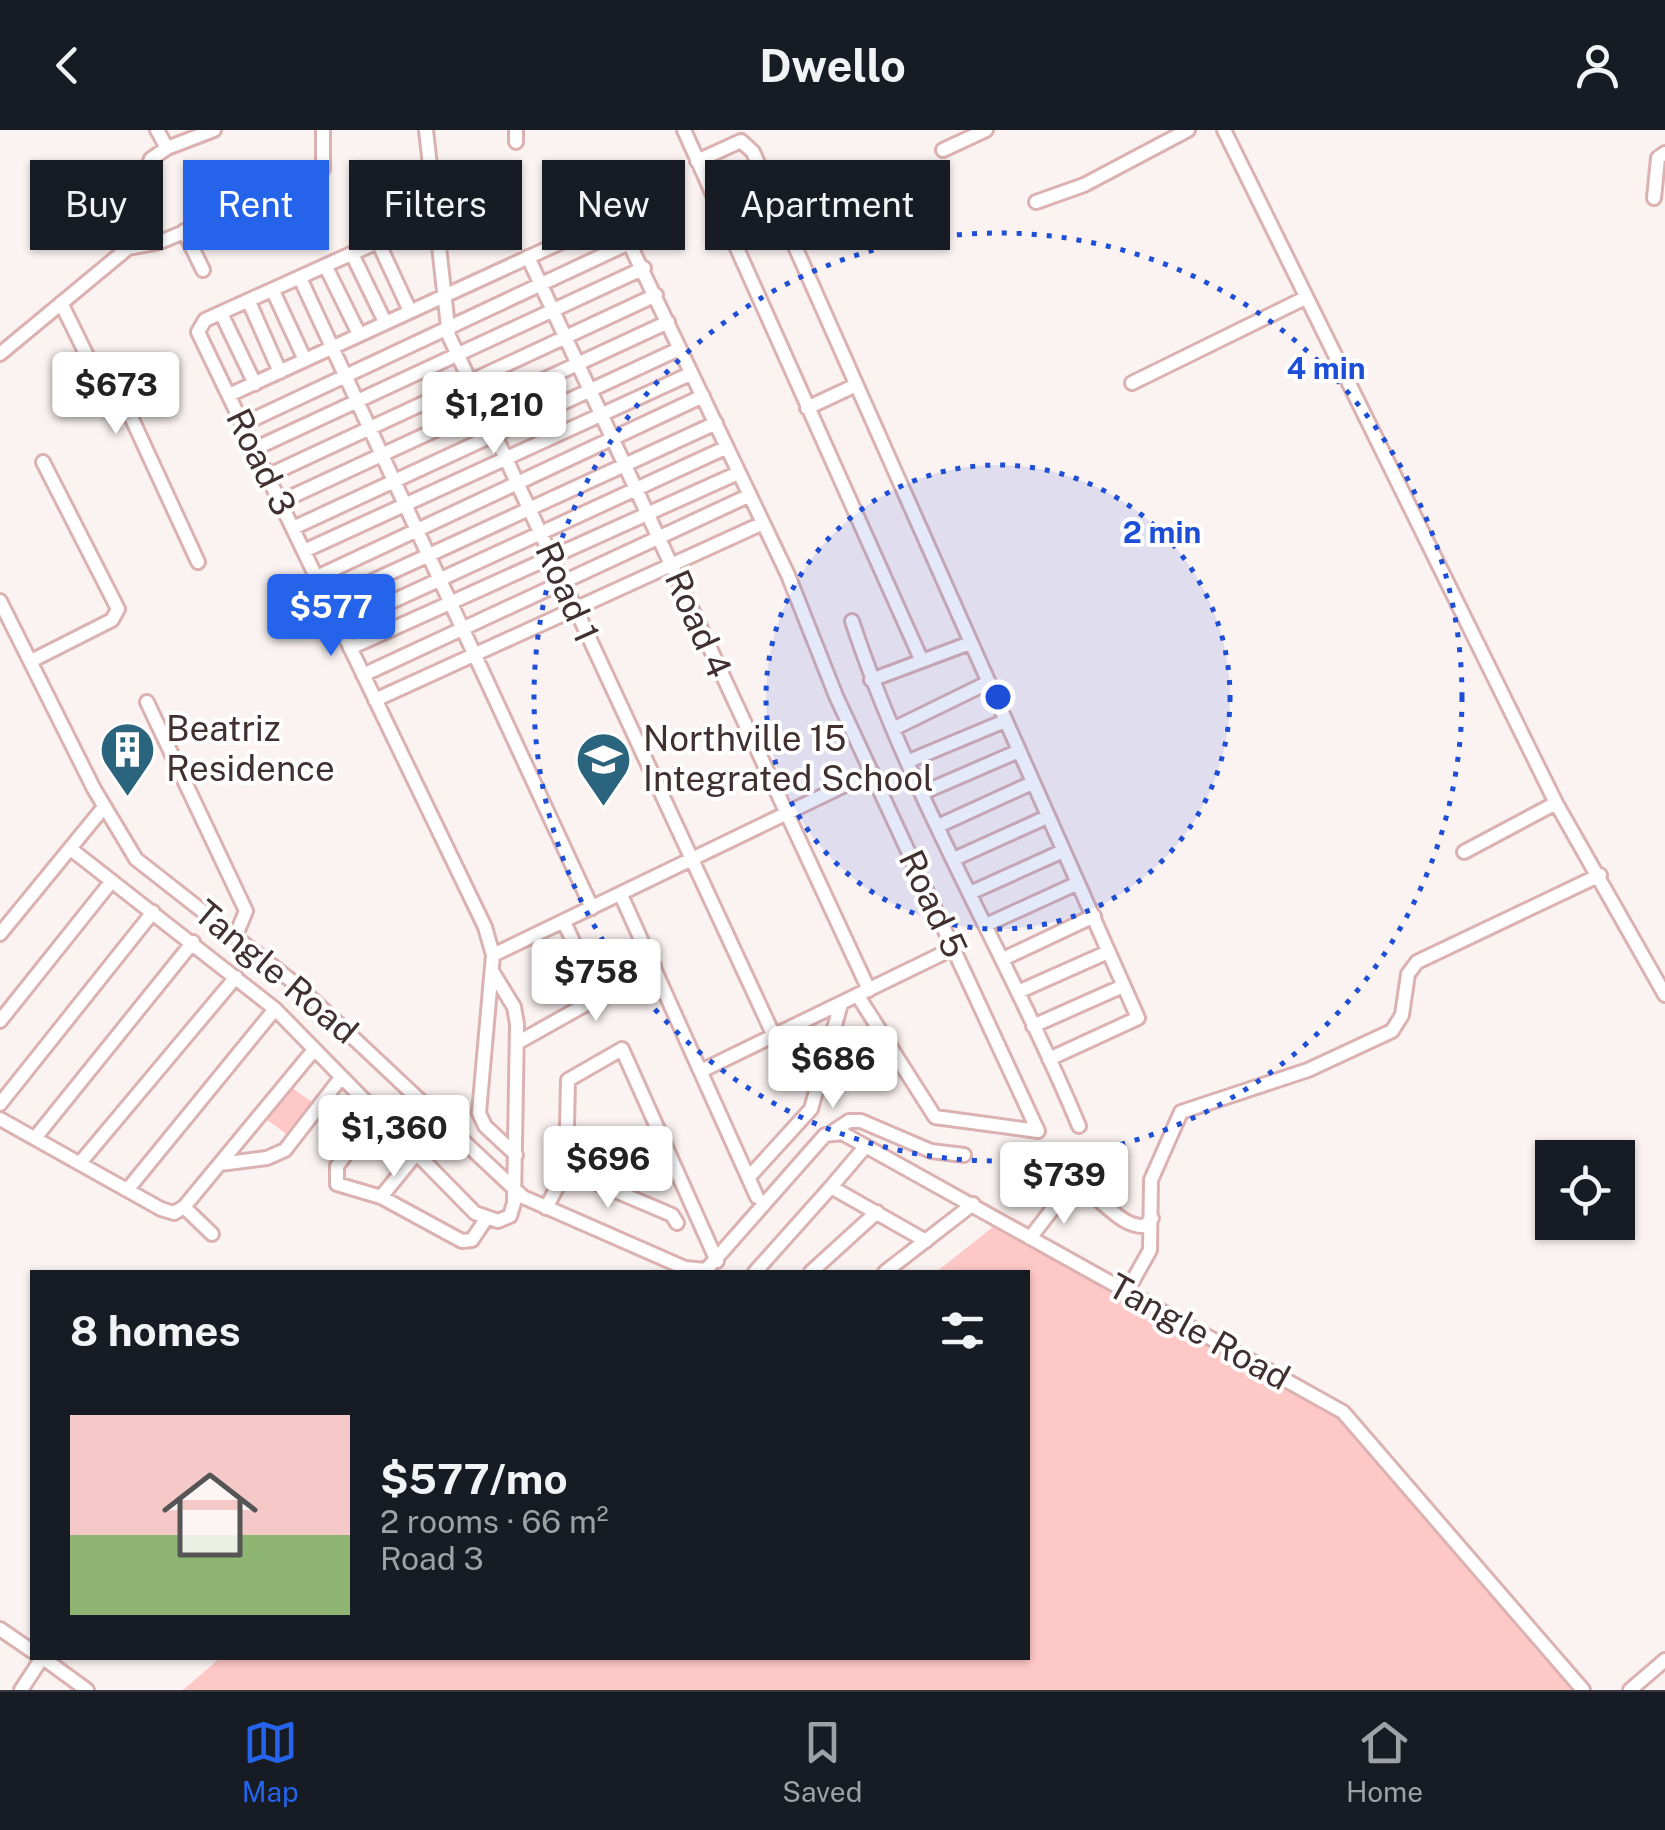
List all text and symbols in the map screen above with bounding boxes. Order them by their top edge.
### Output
icon: back [40,38,95,93]
icon: person [1570,38,1625,93]
text: Dwello [759,39,906,92]
chip: Buy [30,160,163,250]
chip: Rent [183,160,329,250]
chip: Filters [349,160,522,250]
chip: New [542,160,685,250]
chip: Apartment [705,160,950,250]
text: 4 min [1286,350,1366,386]
pin: $673 [57,352,175,437]
text: $673 [74,366,158,403]
pin: $1,210 [413,372,575,457]
text: $1,210 [444,386,544,423]
street label: Road 3 [218,402,305,522]
text: 2 min [1123,514,1201,550]
street label: Road 1 [527,535,608,648]
street label: Road 4 [657,564,740,684]
pin: $577 [272,574,390,659]
text: $577 [289,588,373,625]
centre of rings [980,679,1016,715]
place label: Beatriz Residence [166,708,335,789]
place label: Northville 15 Integrated School [643,718,934,799]
building icon: Beatriz Residence [97,719,157,798]
school or university icon: Northville 15 Integrated School [574,729,634,808]
street label: Road 5 [891,844,976,964]
street label: Tangle Road [186,891,366,1052]
pin: $758 [537,939,655,1024]
text: $758 [554,953,638,990]
pin: $686 [774,1026,892,1111]
text: $686 [790,1040,876,1077]
pin: $1,360 [313,1095,475,1180]
text: $1,360 [340,1109,448,1146]
pin: $696 [549,1126,667,1211]
text: $696 [566,1140,650,1177]
map controls [1535,1140,1635,1240]
button: locate [1535,1140,1635,1240]
pin: $739 [1005,1142,1123,1227]
text: $739 [1022,1156,1106,1193]
street label: Tangle Road [1102,1265,1297,1398]
icon: filters [935,1303,990,1358]
text: 8 homes [70,1306,241,1355]
text: $577/mo [380,1454,568,1503]
icon: home [150,1455,270,1575]
text: 2 rooms · 66 m² [380,1503,608,1540]
text: Road 3 [380,1540,484,1577]
tab: Map [242,1715,299,1808]
tab: Saved [782,1715,862,1808]
tab: Home [1346,1715,1423,1808]

